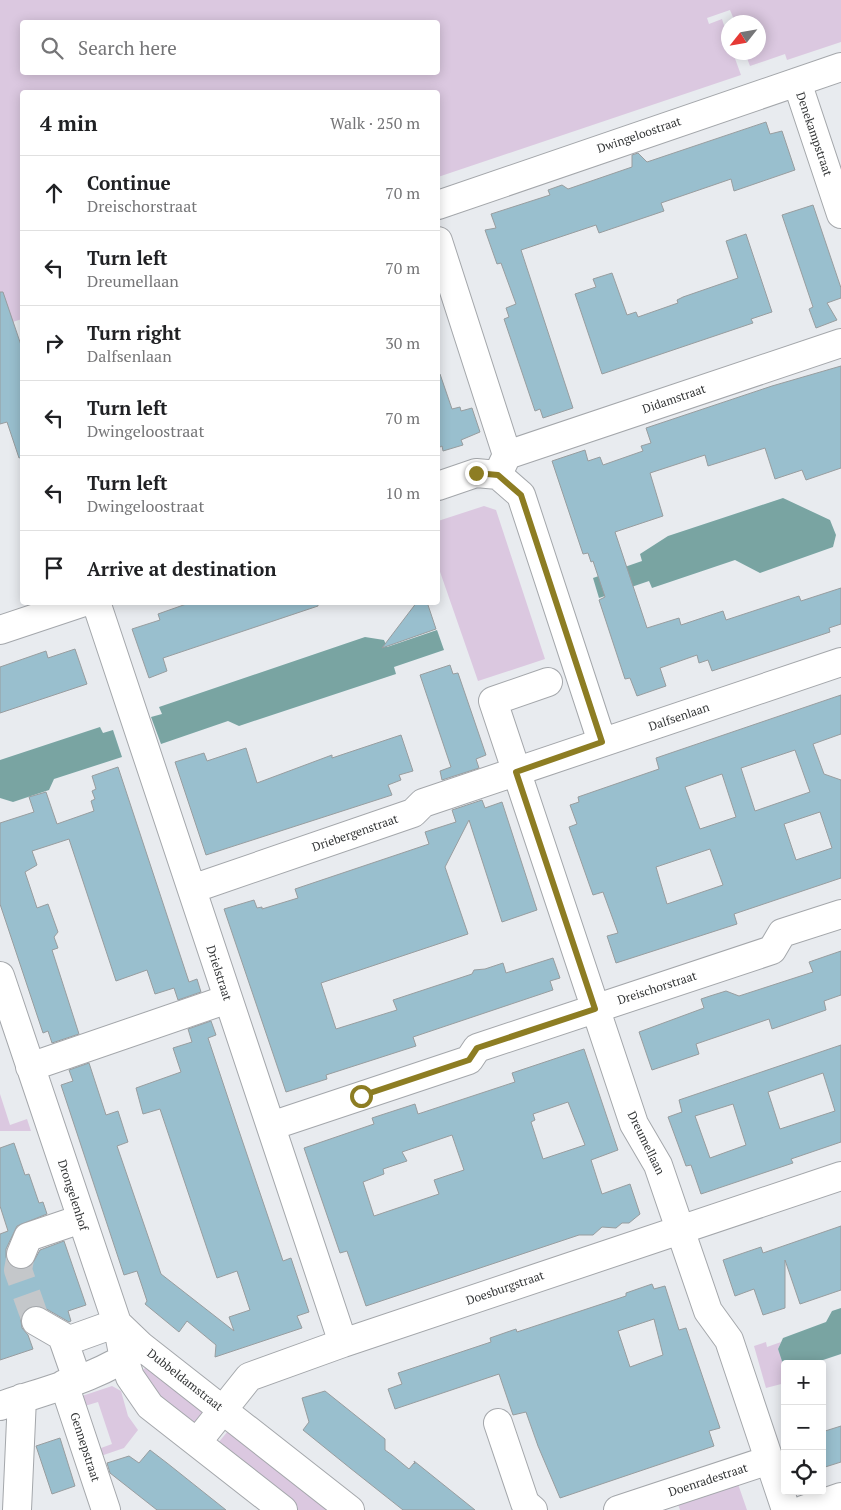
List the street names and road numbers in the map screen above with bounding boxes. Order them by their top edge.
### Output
street label: Denekampstraat [793,90,836,178]
street label: Dwingeloostraat [595,113,683,156]
street label: Didamstraat [640,381,708,416]
street label: Dalfsenlaan [646,699,711,734]
street label: Driebergenstraat [310,811,400,854]
street label: Drielstraat [204,943,236,1003]
street label: Dreischorstraat [615,967,699,1007]
street label: Dreumellaan [625,1109,668,1177]
street label: Drongelenhof [55,1157,92,1233]
street label: Doesburgstraat [464,1267,546,1308]
street label: Dubbeldamstraat [144,1345,227,1414]
street label: Gennepstraat [67,1410,104,1484]
street label: Doenradestraat [666,1459,750,1499]

